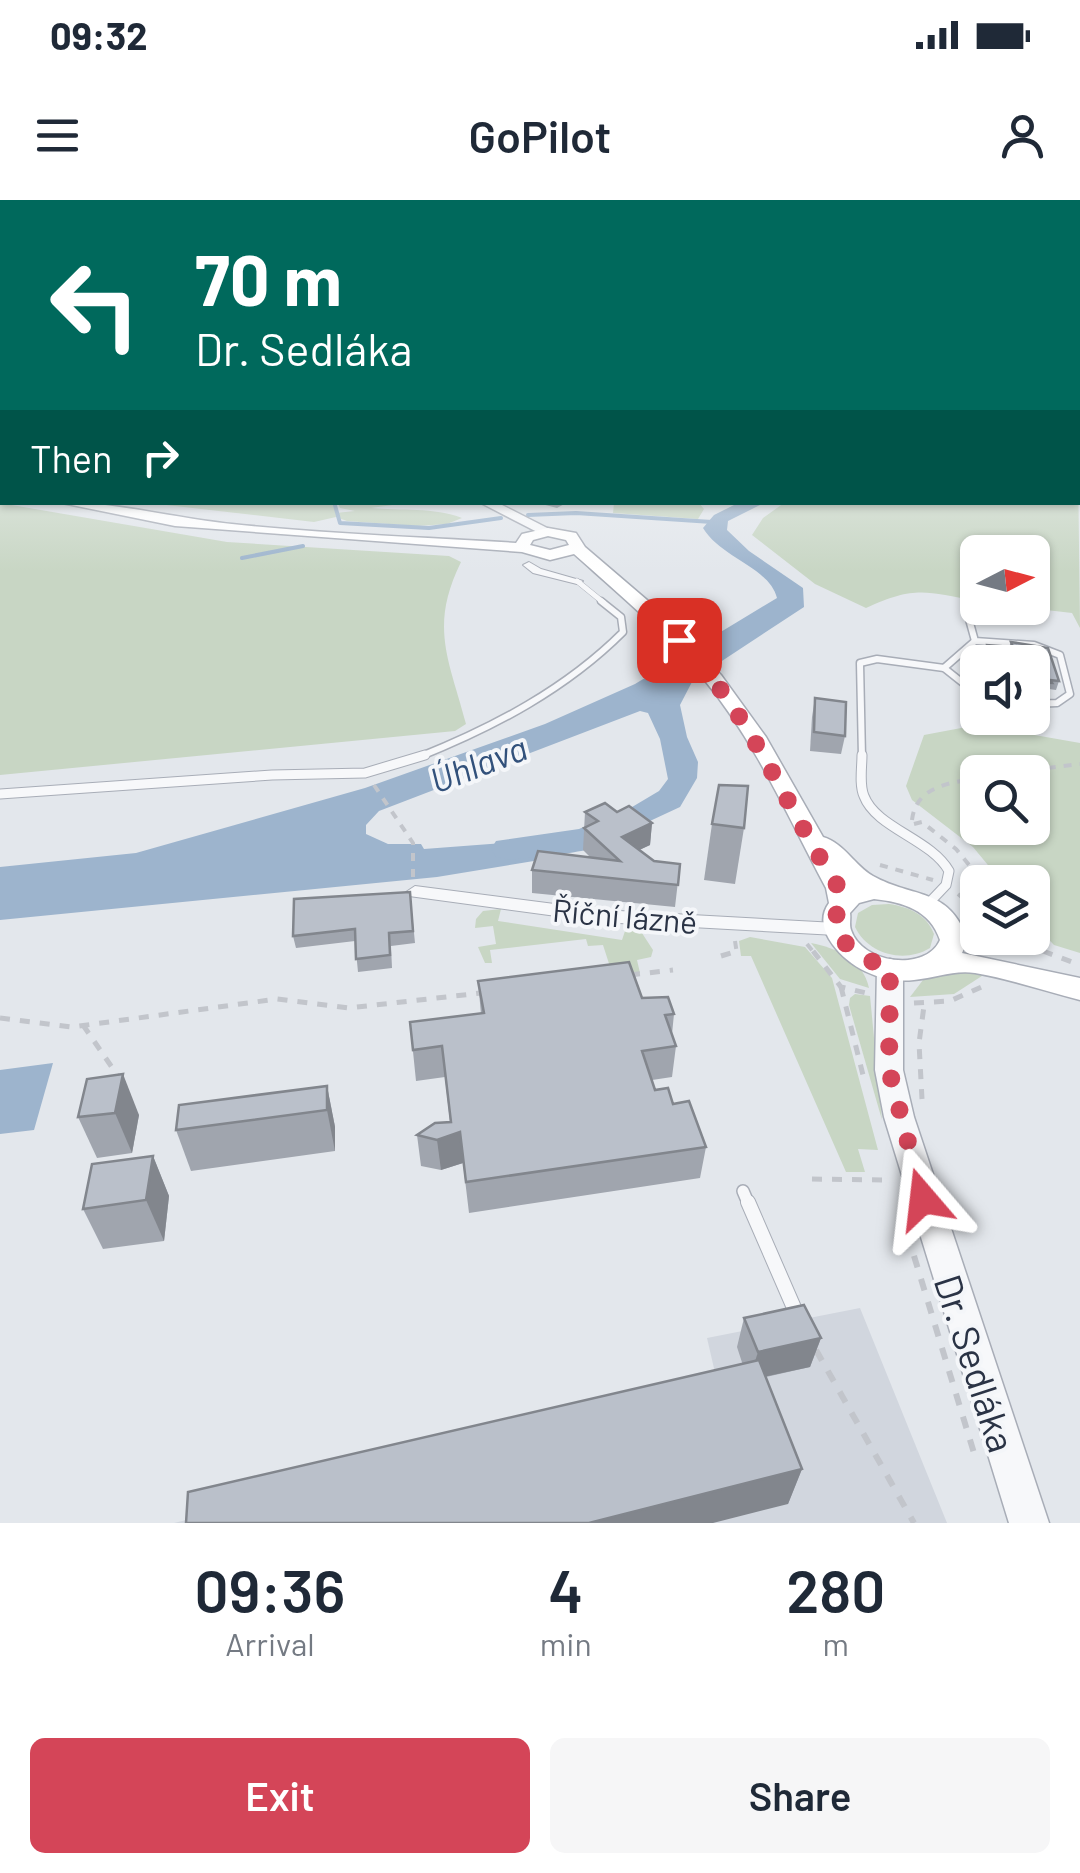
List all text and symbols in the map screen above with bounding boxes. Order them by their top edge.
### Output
text: 09:32 [50,12,147,58]
icon: menu [30,108,85,163]
text: GoPilot [469,108,611,162]
icon: person [995,108,1050,163]
text: 70 m [195,236,342,320]
icon: left [30,240,160,370]
text: Dr. Sedláka [195,321,412,375]
icon: right [133,430,188,485]
text: Then [30,435,113,481]
north arrow [960,535,1050,625]
map controls [960,535,1050,955]
pin [637,598,722,683]
icon: arrive [652,613,707,668]
button: sound [960,645,1050,735]
water label: Úhlava [424,725,532,801]
button: search [960,755,1050,845]
button: layers [960,865,1050,955]
street label: Říční lázně [551,890,699,940]
position arrow [871,1147,975,1251]
street label: Dr. Sedláka [926,1269,1026,1457]
text: 09:36 [195,1553,345,1625]
text: 4 [548,1553,583,1625]
text: 280 [786,1553,885,1625]
text: Arrival [225,1624,315,1662]
text: min [540,1624,592,1662]
text: m [823,1624,849,1662]
button: Exit [30,1738,530,1853]
button: Share [550,1738,1050,1853]

